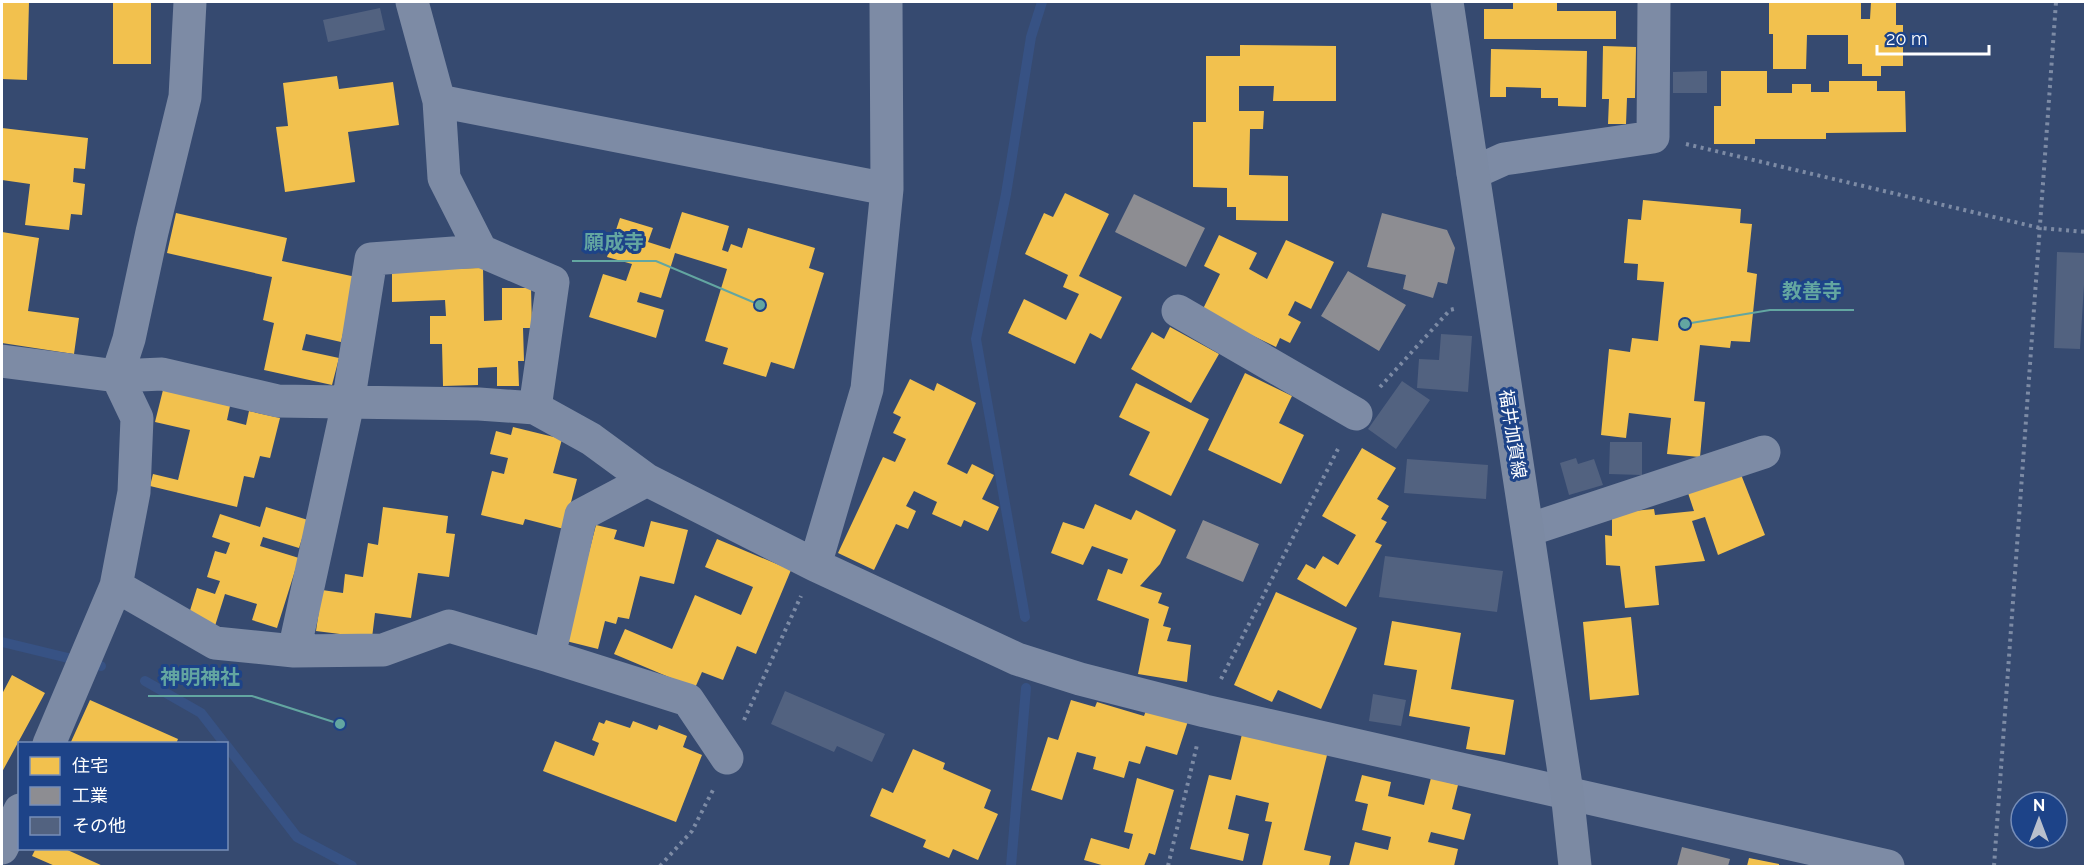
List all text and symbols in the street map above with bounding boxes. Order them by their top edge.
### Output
scale bar [1877,18,1990,56]
text: 20 m [1886,28,1928,49]
callout: 願成寺 [572,223,656,261]
text: 願成寺 [584,230,644,254]
callout: 教善寺 [1770,272,1854,310]
text: 教善寺 [1782,279,1842,303]
street label: 福井加賀線 [1496,388,1530,480]
callout: 神明神社 [148,658,252,696]
text: 神明神社 [160,665,240,689]
legend [18,742,228,850]
text: 住宅 [72,755,108,776]
text: 工業 [72,785,108,806]
north arrow [2009,790,2069,850]
text: N [2033,796,2045,815]
text: その他 [72,815,126,836]

